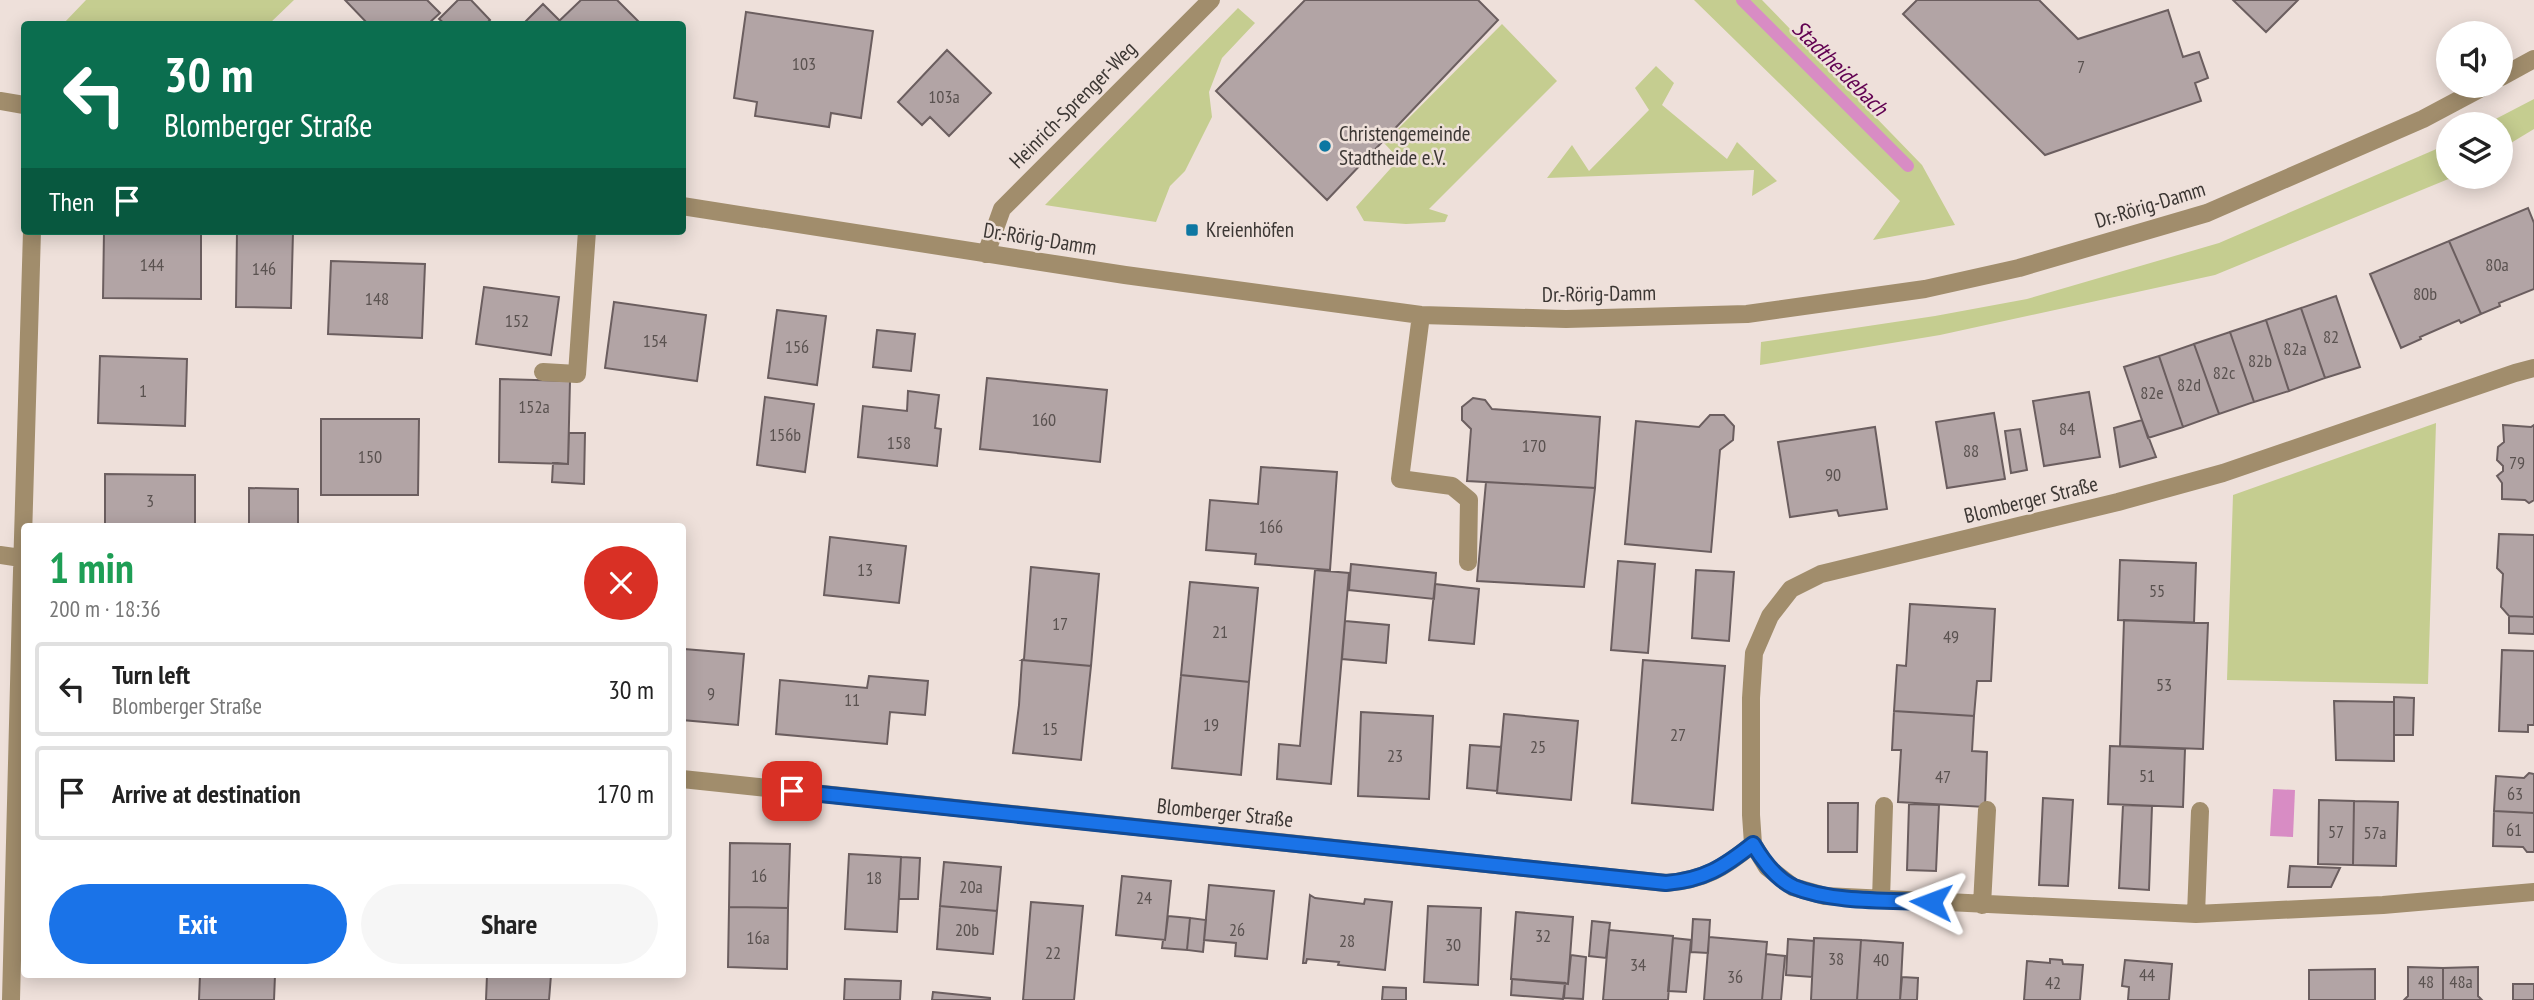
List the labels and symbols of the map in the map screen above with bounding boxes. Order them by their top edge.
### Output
water label: Stadtheidebach [1787,14,1895,123]
street label: Heinrich-Sprenger-Weg [1003,35,1142,174]
house number: 103 [792,52,816,75]
house number: 7 [2077,55,2085,78]
house number: 103a [928,85,960,108]
place label: Christengemeinde Stadtheide e.V. [1339,120,1470,171]
marker: Christengemeinde Stadtheide e.V. [1317,138,1333,154]
street label: Dr.-Rörig-Damm [2091,175,2208,234]
street label: Dr.-Rörig-Damm [982,216,1099,261]
place label: Kreienhöfen [1206,216,1294,243]
marker: Kreienhöfen [1184,222,1200,238]
house number: 144 [140,253,164,276]
house number: 80a [2485,253,2509,276]
house number: 146 [252,257,276,280]
street label: Dr.-Rörig-Damm [1542,279,1656,308]
house number: 80b [2413,282,2437,305]
house number: 148 [365,287,389,310]
house number: 152 [505,309,529,332]
house number: 82 [2323,325,2339,348]
house number: 154 [643,329,667,352]
house number: 156 [785,335,809,358]
house number: 82a [2283,337,2307,360]
house number: 82b [2248,349,2272,372]
house number: 82c [2213,361,2236,384]
house number: 82d [2177,373,2201,396]
house number: 1 [139,379,147,402]
house number: 82e [2140,381,2164,404]
house number: 152a [518,395,550,418]
house number: 160 [1032,408,1056,431]
house number: 84 [2059,417,2075,440]
house number: 156b [769,423,801,446]
house number: 158 [887,431,911,454]
house number: 170 [1522,434,1546,457]
house number: 88 [1963,439,1979,462]
house number: 150 [358,445,382,468]
house number: 79 [2509,451,2525,474]
house number: 90 [1825,463,1841,486]
street label: Blomberger Straße [1961,470,2101,529]
house number: 3 [146,489,154,512]
house number: 166 [1259,515,1283,538]
house number: 13 [857,558,873,581]
house number: 55 [2149,579,2165,602]
house number: 17 [1052,612,1068,635]
house number: 21 [1212,620,1228,643]
house number: 49 [1943,625,1959,648]
house number: 53 [2156,673,2172,696]
house number: 9 [707,682,715,705]
house number: 11 [844,688,860,711]
house number: 19 [1203,713,1219,736]
house number: 15 [1042,717,1058,740]
house number: 27 [1670,723,1686,746]
house number: 25 [1530,735,1546,758]
house number: 23 [1387,744,1403,767]
pin [762,761,822,821]
house number: 51 [2139,764,2155,787]
house number: 47 [1935,765,1951,788]
house number: 63 [2507,782,2523,805]
street label: Blomberger Straße [1156,792,1295,833]
house number: 61 [2506,818,2522,841]
house number: 57 [2328,820,2344,843]
house number: 57a [2363,821,2387,844]
house number: 16 [751,864,767,887]
position arrow [1894,865,1968,939]
house number: 18 [866,866,882,889]
house number: 20a [959,875,983,898]
house number: 24 [1136,886,1152,909]
house number: 20b [955,918,979,941]
house number: 26 [1229,918,1245,941]
house number: 32 [1535,924,1551,947]
house number: 16a [746,926,770,949]
house number: 28 [1339,929,1355,952]
house number: 30 [1445,933,1461,956]
house number: 22 [1045,941,1061,964]
house number: 38 [1828,947,1844,970]
house number: 40 [1873,948,1889,971]
house number: 34 [1630,953,1646,976]
house number: 44 [2139,963,2155,986]
house number: 36 [1727,965,1743,988]
house number: 48 [2418,970,2434,993]
house number: 48a [2449,970,2473,993]
house number: 42 [2045,971,2061,994]

